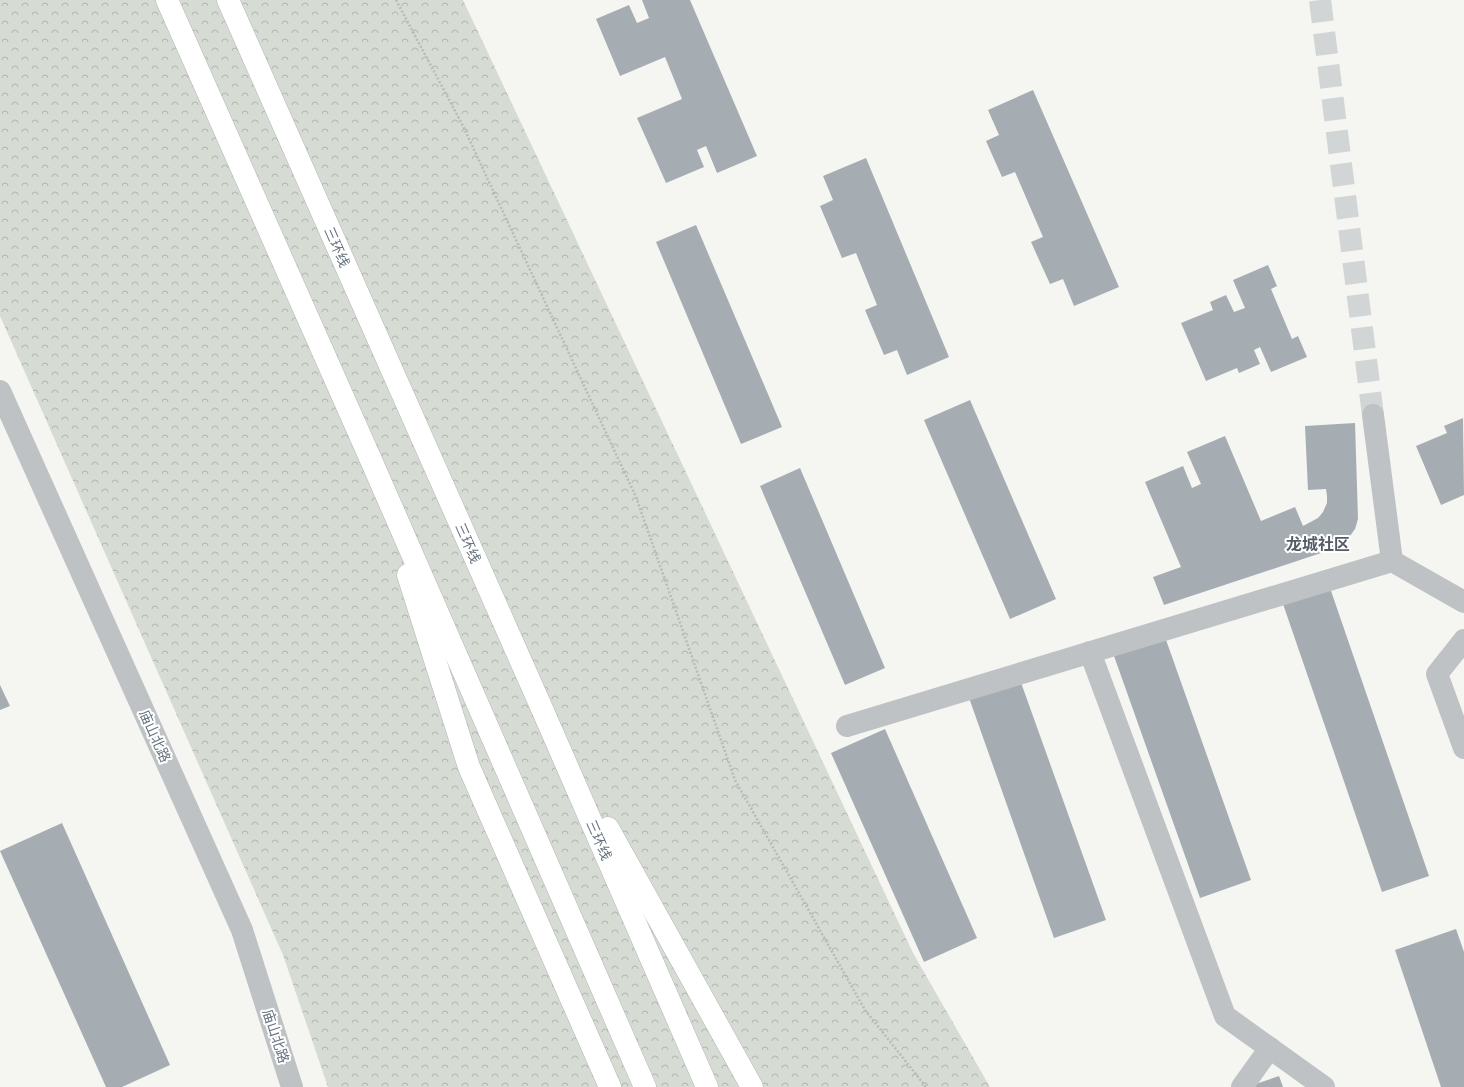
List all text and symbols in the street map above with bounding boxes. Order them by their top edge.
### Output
street label: 三环线 [319,224,354,270]
street label: 三环线 [450,520,485,566]
district label: 龙城社区 [1286,534,1350,556]
street label: 庙山北路 [134,707,175,766]
street label: 三环线 [581,817,616,863]
street label: 庙山北路 [258,1007,293,1066]

